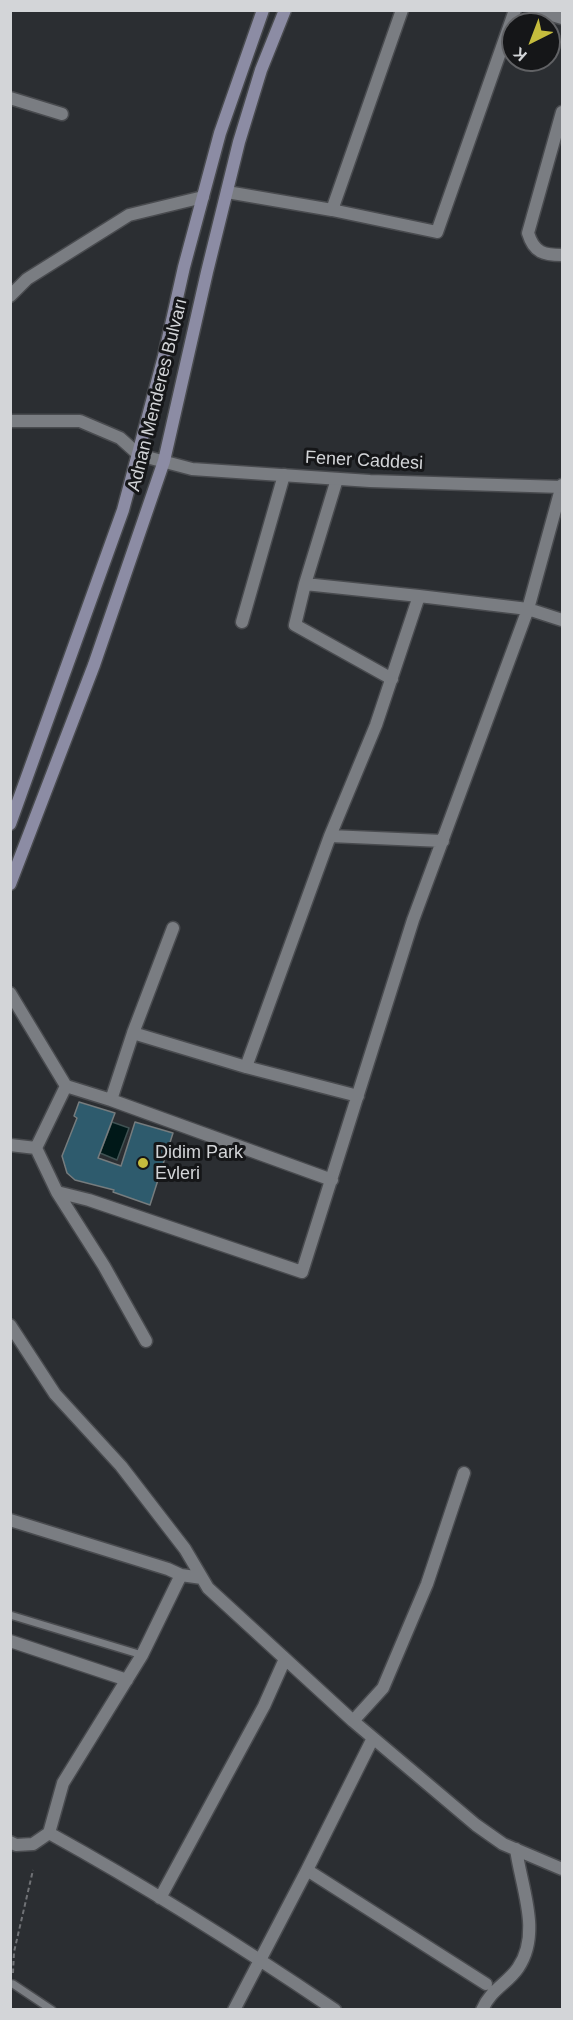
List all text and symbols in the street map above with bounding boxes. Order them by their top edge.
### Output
north arrow [501,12,561,72]
text: K [510,44,530,64]
street label: Adnan Menderes Bulvarı [124,296,192,494]
street label: Fener Caddesi [304,447,424,475]
place label: Didim Park Evleri [155,1142,243,1184]
marker: Didim Park Evleri [136,1156,150,1170]

